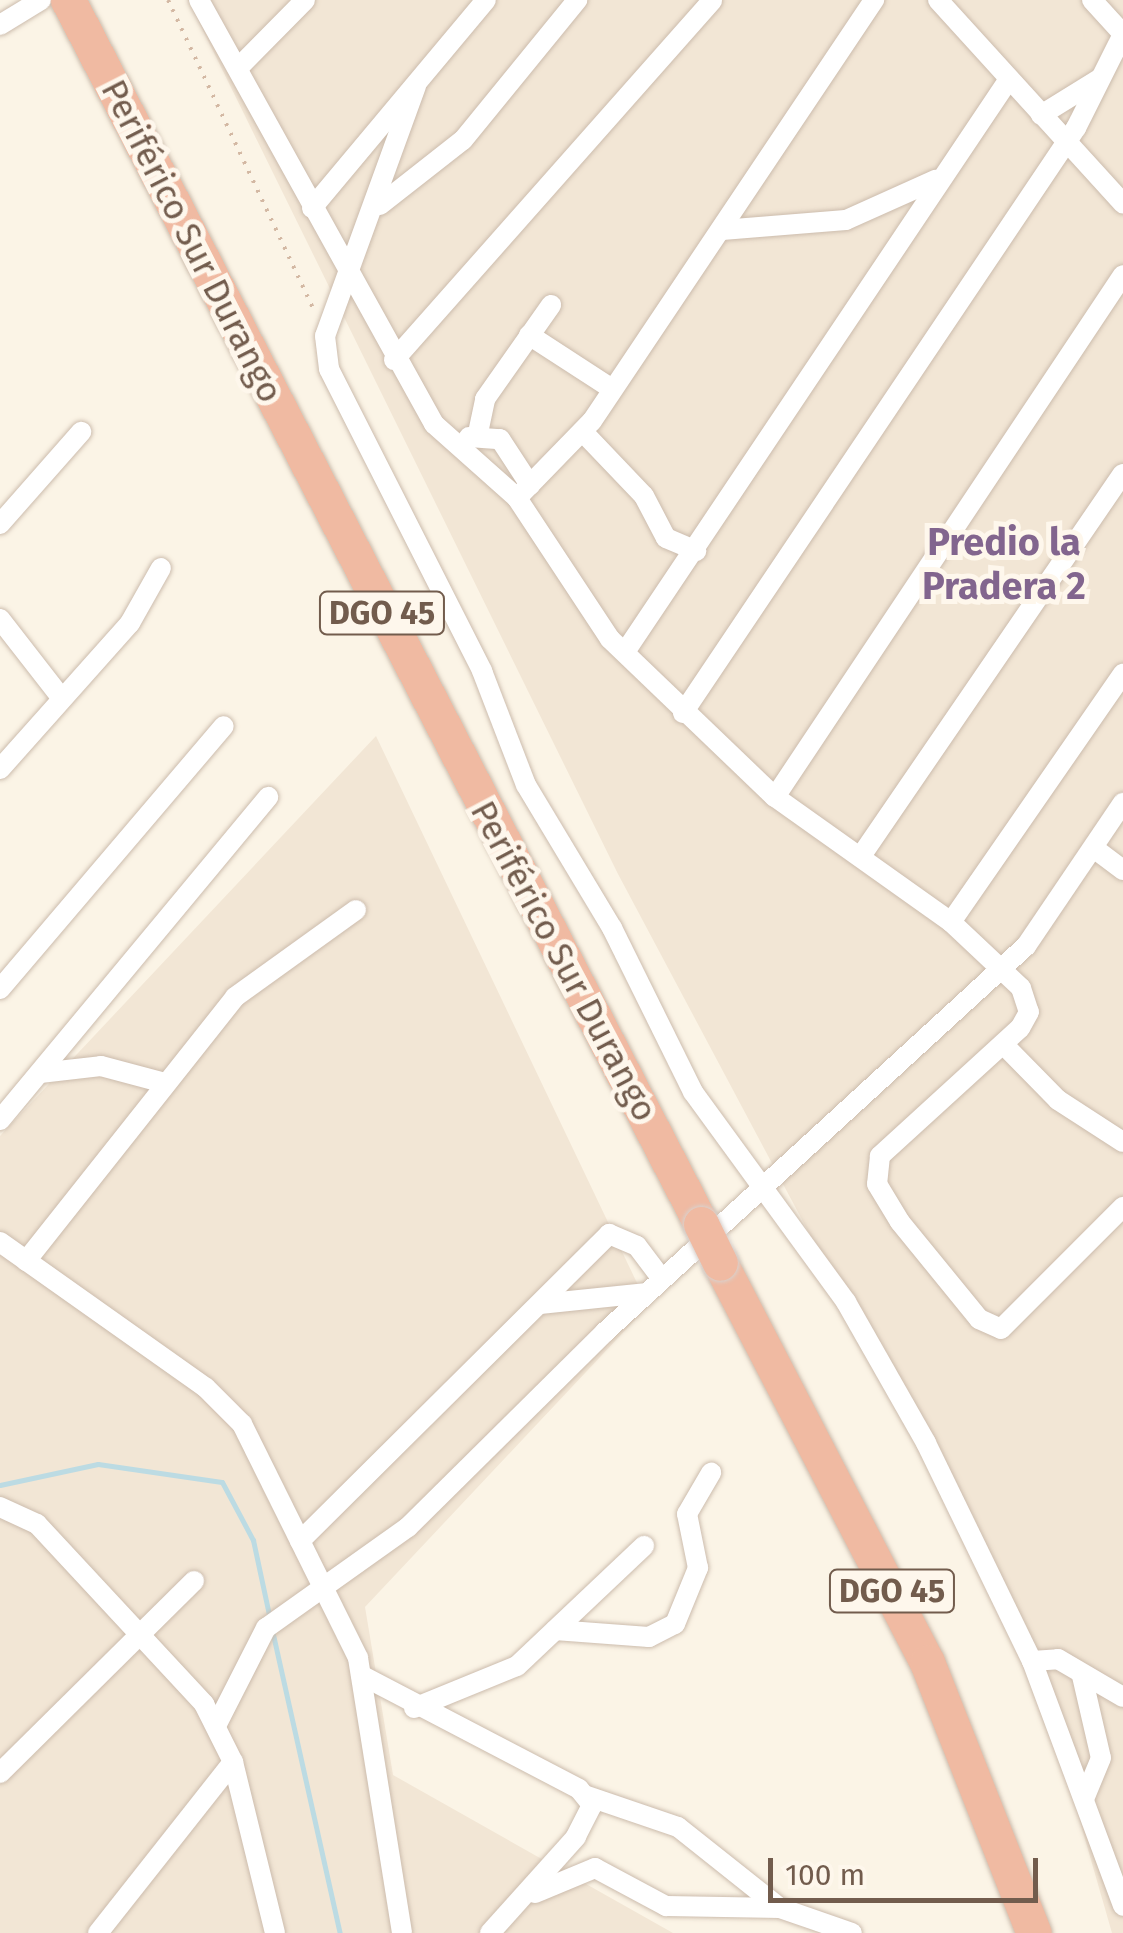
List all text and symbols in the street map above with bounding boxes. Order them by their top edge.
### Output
street label: Periférico Sur Durango [92,73,292,409]
district label: Predio la Pradera 2 [922,520,1086,610]
road number: DGO 45 [317,586,447,640]
street label: Periférico Sur Durango [462,794,666,1128]
road number: DGO 45 [827,1564,957,1618]
scale bar [773,1838,1043,1900]
text: 100 m [785,1857,865,1893]

